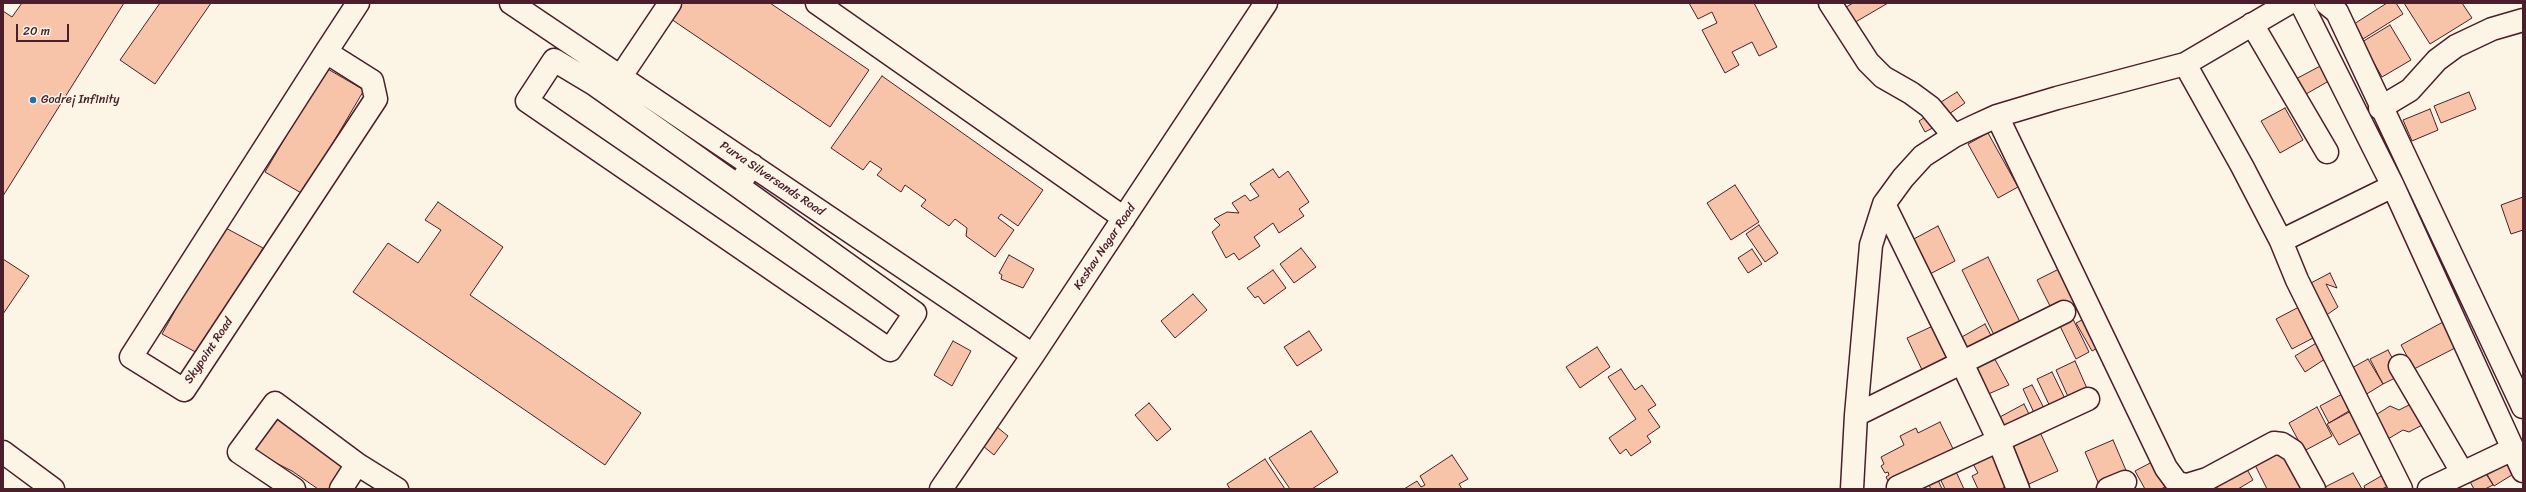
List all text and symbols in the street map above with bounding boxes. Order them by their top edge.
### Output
scale bar [18,16,71,42]
text: 20 m [23,20,50,42]
place label: Godrej Infinity [41,93,120,107]
marker: Godrej Infinity [28,95,38,105]
street label: Purva Silversands Road [717,139,827,219]
street label: Keshav Nagar Road [1071,201,1139,293]
street label: Skypoint Road [182,315,236,387]

